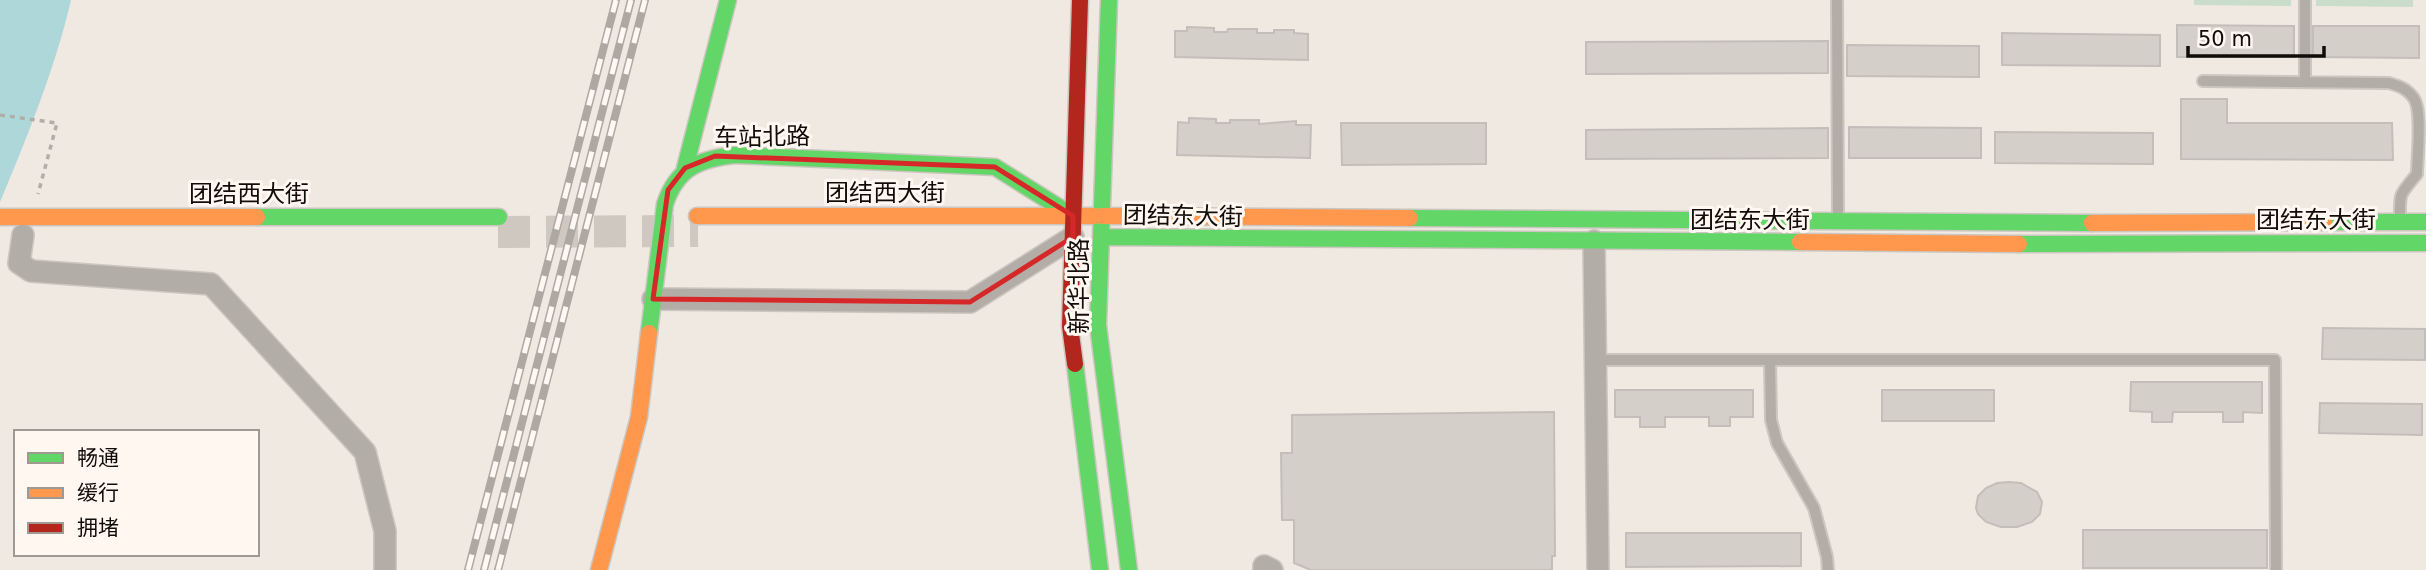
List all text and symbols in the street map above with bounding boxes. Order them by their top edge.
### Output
scale bar [2188,14,2324,58]
text: 50 m [2198,27,2252,51]
street label: 车站北路 [714,122,810,152]
street label: 团结西大街 [825,179,945,207]
street label: 团结西大街 [189,180,309,208]
street label: 团结东大街 [1123,201,1243,231]
street label: 团结东大街 [1690,206,1810,234]
street label: 团结东大街 [2256,206,2376,234]
street label: 新华北路 [1065,238,1093,334]
legend [14,430,259,556]
text: 畅通 [77,446,119,470]
text: 缓行 [77,481,119,505]
text: 拥堵 [77,516,119,540]

